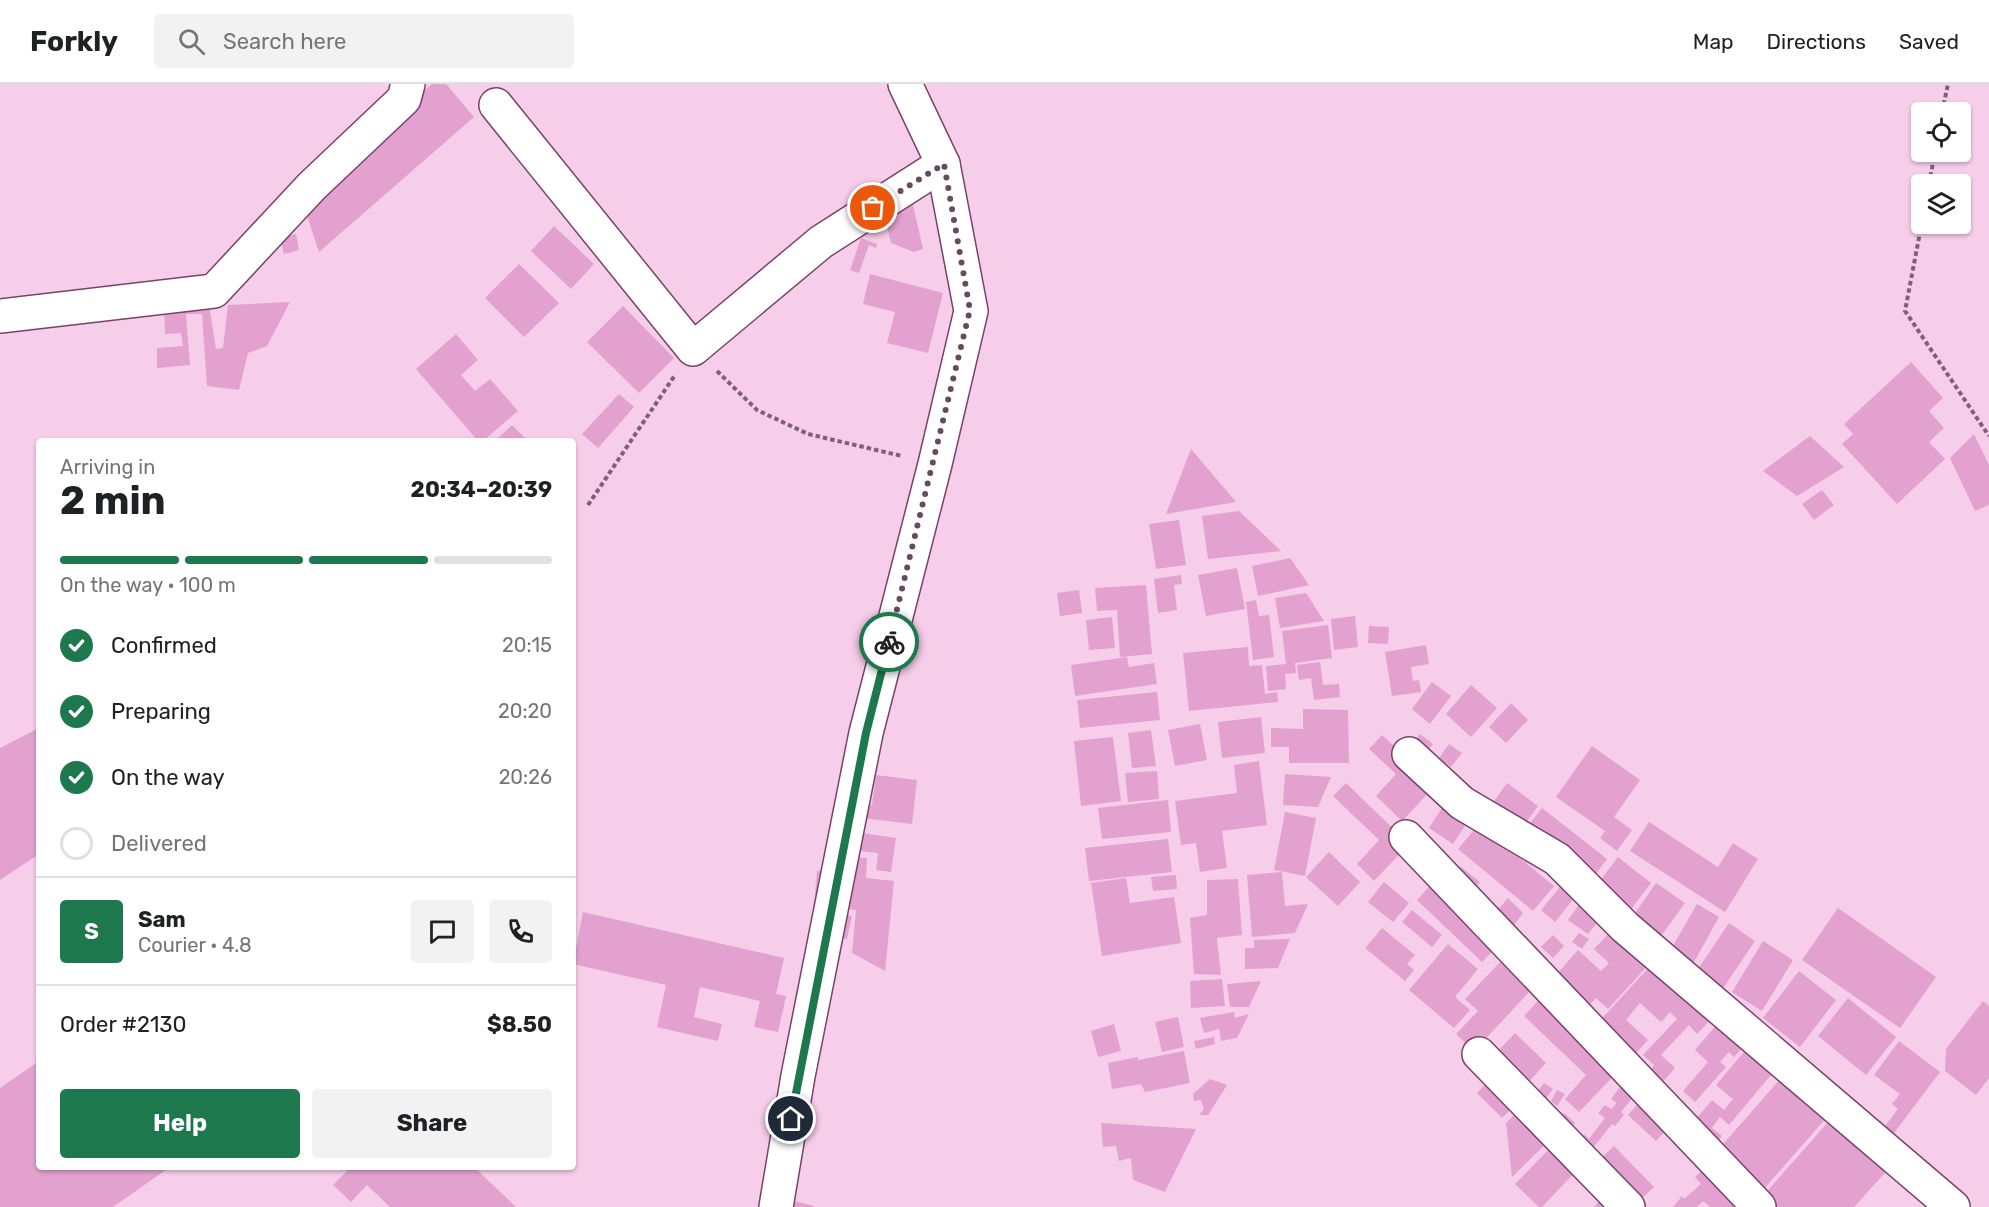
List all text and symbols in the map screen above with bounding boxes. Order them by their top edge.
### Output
search box [154,14,574,68]
text: Forkly [30,25,118,58]
icon: search [175,25,208,58]
text: Search here [223,28,346,55]
text: Map [1693,29,1734,54]
text: Directions [1767,29,1866,54]
text: Saved [1899,29,1959,54]
map controls [1911,102,1971,234]
button: locate [1911,102,1971,162]
button: layers [1911,174,1971,234]
pin [847,182,898,233]
icon: bag [856,191,889,224]
text: Arriving in [60,455,155,479]
text: 20:34–20:39 [411,476,552,503]
text: 2 min [60,478,166,524]
text: On the way · 100 m [60,573,236,597]
courier [859,612,919,672]
icon: bike [873,626,906,659]
icon: check [60,629,93,662]
text: Confirmed [111,632,217,659]
text: 20:15 [502,633,552,657]
icon: check [60,695,93,728]
text: Preparing [111,698,211,725]
text: 20:20 [498,699,552,723]
icon: check [60,761,93,794]
text: On the way [111,764,225,791]
text: 20:26 [499,765,552,789]
text: Delivered [111,830,207,857]
button: chat [411,900,474,963]
button: phone [489,900,552,963]
text: Sam [138,906,186,933]
text: S [84,918,99,945]
text: Courier · 4.8 [138,933,252,957]
text: Order #2130 [60,1011,187,1038]
text: $8.50 [487,1011,552,1038]
button: Help [60,1089,300,1158]
button: Share [312,1089,552,1158]
pin [765,1093,816,1144]
icon: home [774,1102,807,1135]

